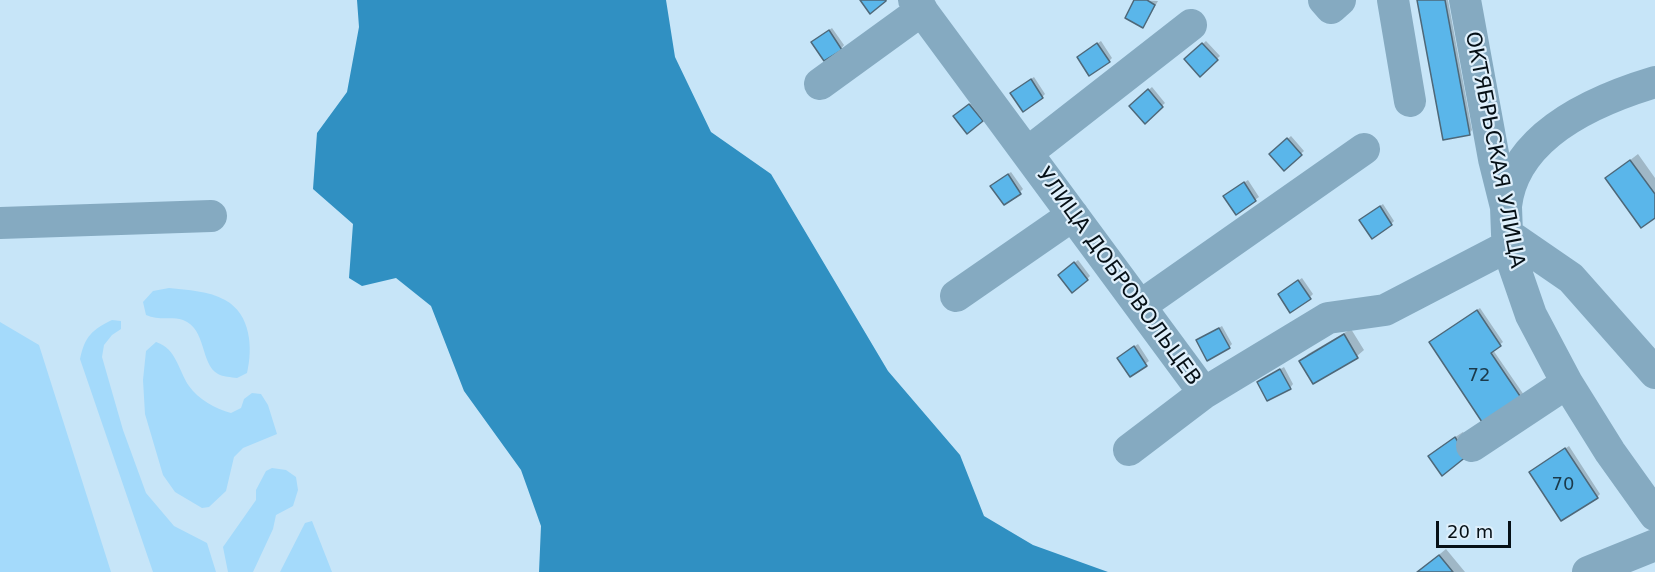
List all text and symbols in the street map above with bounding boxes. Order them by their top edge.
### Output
street label: ОКТЯБРЬСКАЯ УЛИЦА [1459,30,1529,270]
street label: УЛИЦА ДОБРОВОЛЬЦЕВ [1030,163,1206,391]
house number: 72 [1468,365,1490,387]
house number: 70 [1552,474,1574,496]
scale bar [1439,509,1514,547]
text: 20 m [1447,521,1493,542]

